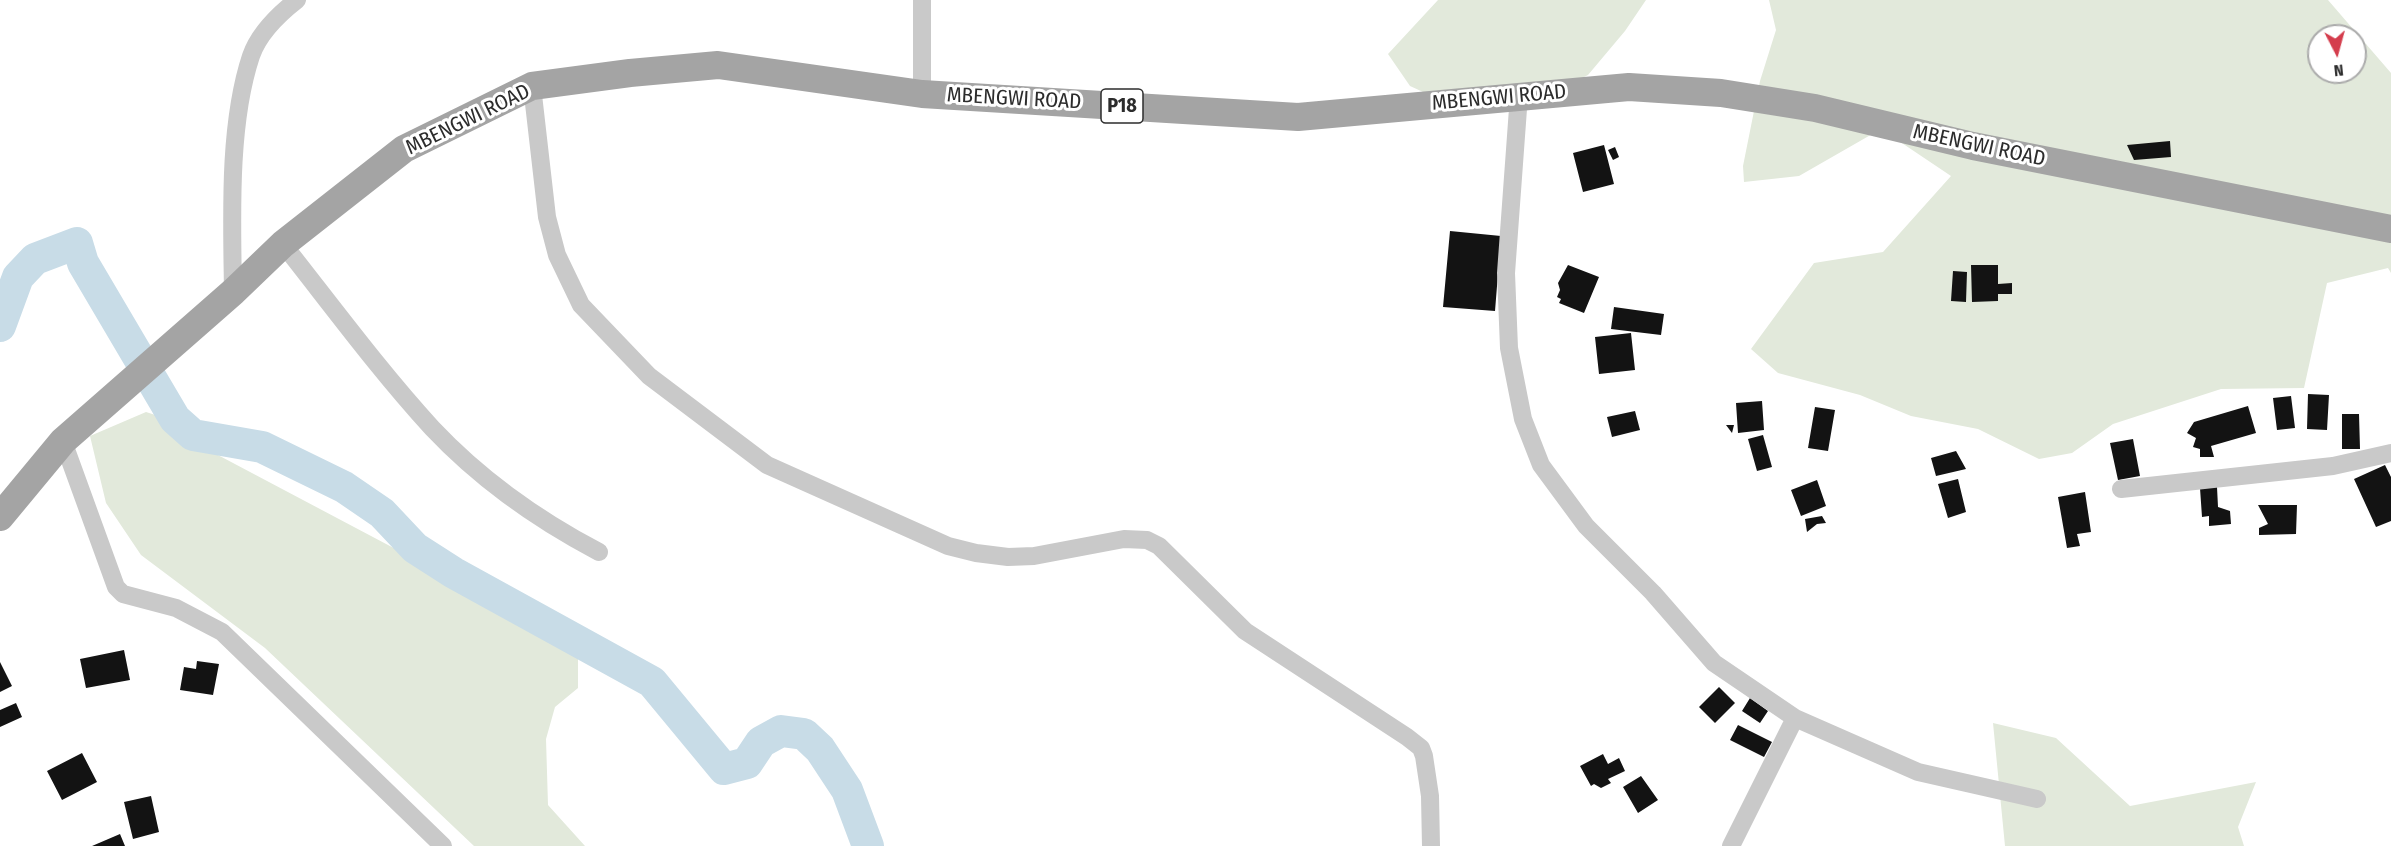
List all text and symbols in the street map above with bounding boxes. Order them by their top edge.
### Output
north arrow [2307,24,2367,84]
text: N [2333,60,2344,80]
street label: MBENGWI ROAD [402,79,534,161]
street label: MBENGWI ROAD [1431,80,1567,116]
street label: MBENGWI ROAD [946,83,1082,115]
road number: P18 [1101,89,1143,123]
street label: MBENGWI ROAD [1911,120,2047,172]

